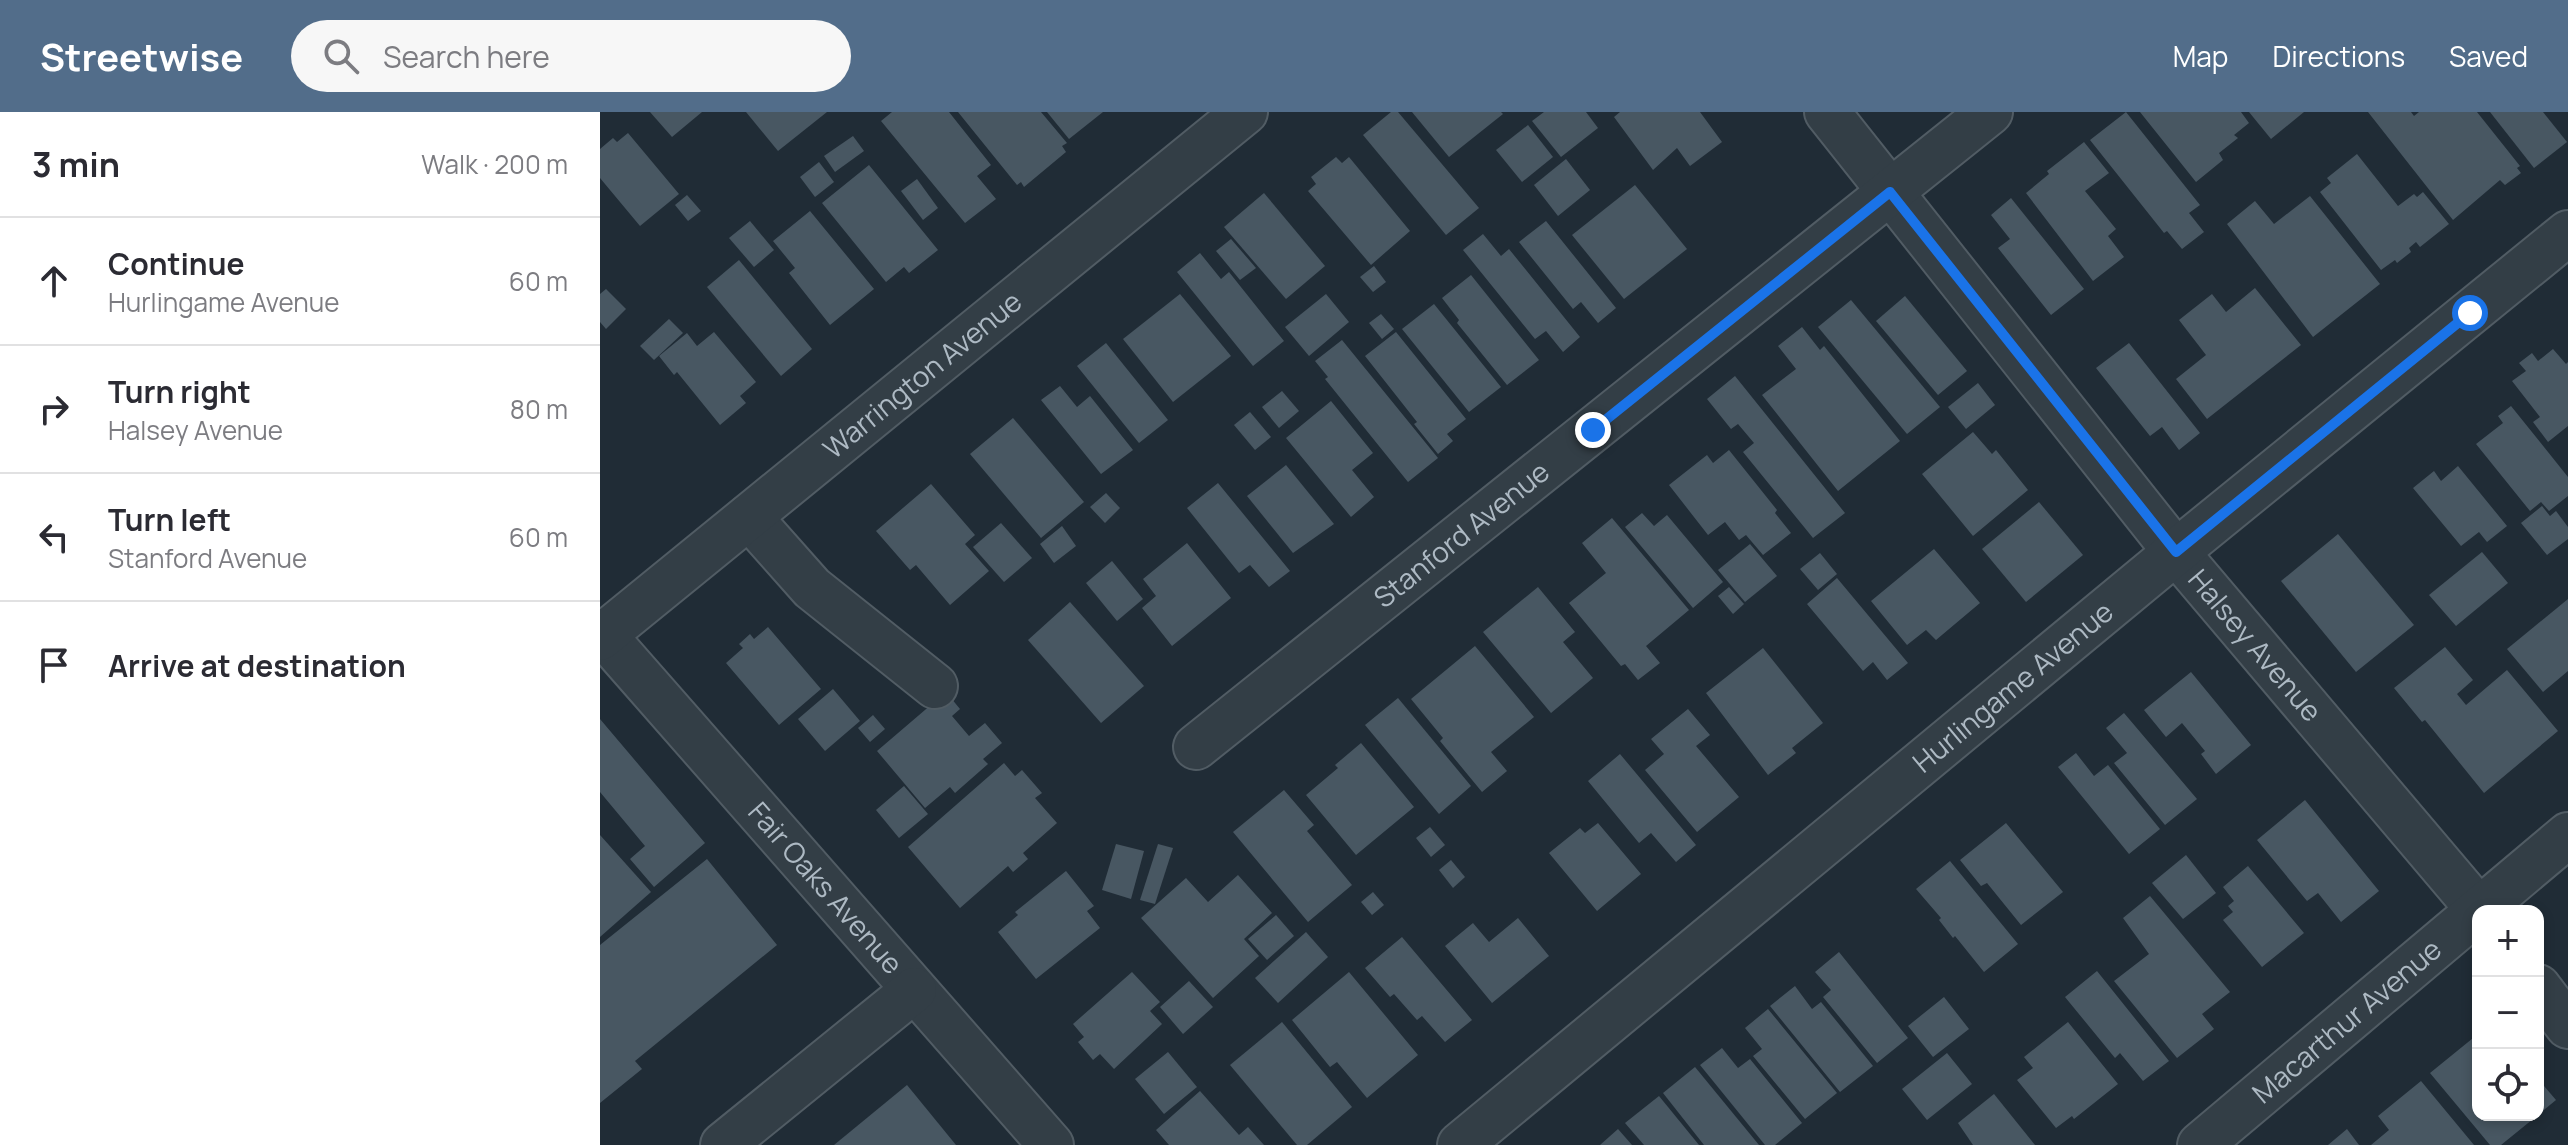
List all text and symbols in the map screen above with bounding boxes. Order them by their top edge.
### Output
search box [291,20,851,92]
text: Streetwise [40,30,243,82]
icon: search [319,34,363,78]
text: Search here [383,36,550,77]
text: Map [2173,37,2228,75]
text: Directions [2272,37,2405,75]
text: Saved [2449,37,2528,75]
text: 3 min [32,141,120,187]
text: Walk · 200 m [421,146,568,182]
text: Continue [108,243,244,284]
icon: ahead [32,259,76,303]
text: 60 m [509,263,568,299]
street label: Warrington Avenue [814,282,1029,467]
text: Hurlingame Avenue [108,284,339,320]
route start [2452,295,2488,331]
text: Turn right [108,371,251,412]
icon: right [32,387,76,431]
text: 80 m [510,391,568,427]
text: Halsey Avenue [108,412,283,448]
route end [1575,412,1611,448]
street label: Stanford Avenue [1365,452,1557,616]
text: Turn left [108,499,231,540]
icon: left [32,515,76,559]
text: 60 m [509,519,568,555]
text: Stanford Avenue [108,540,307,576]
street label: Halsey Avenue [2180,561,2331,729]
street label: Hurlingame Avenue [1904,592,2120,780]
icon: arrive [32,643,76,687]
text: Arrive at destination [108,645,406,686]
street label: Fair Oaks Avenue [740,793,912,982]
map controls [2472,905,2544,1121]
button: + [2472,905,2544,977]
street label: Macarthur Avenue [2244,930,2449,1111]
button: − [2472,977,2544,1049]
button: locate [2472,1049,2544,1121]

